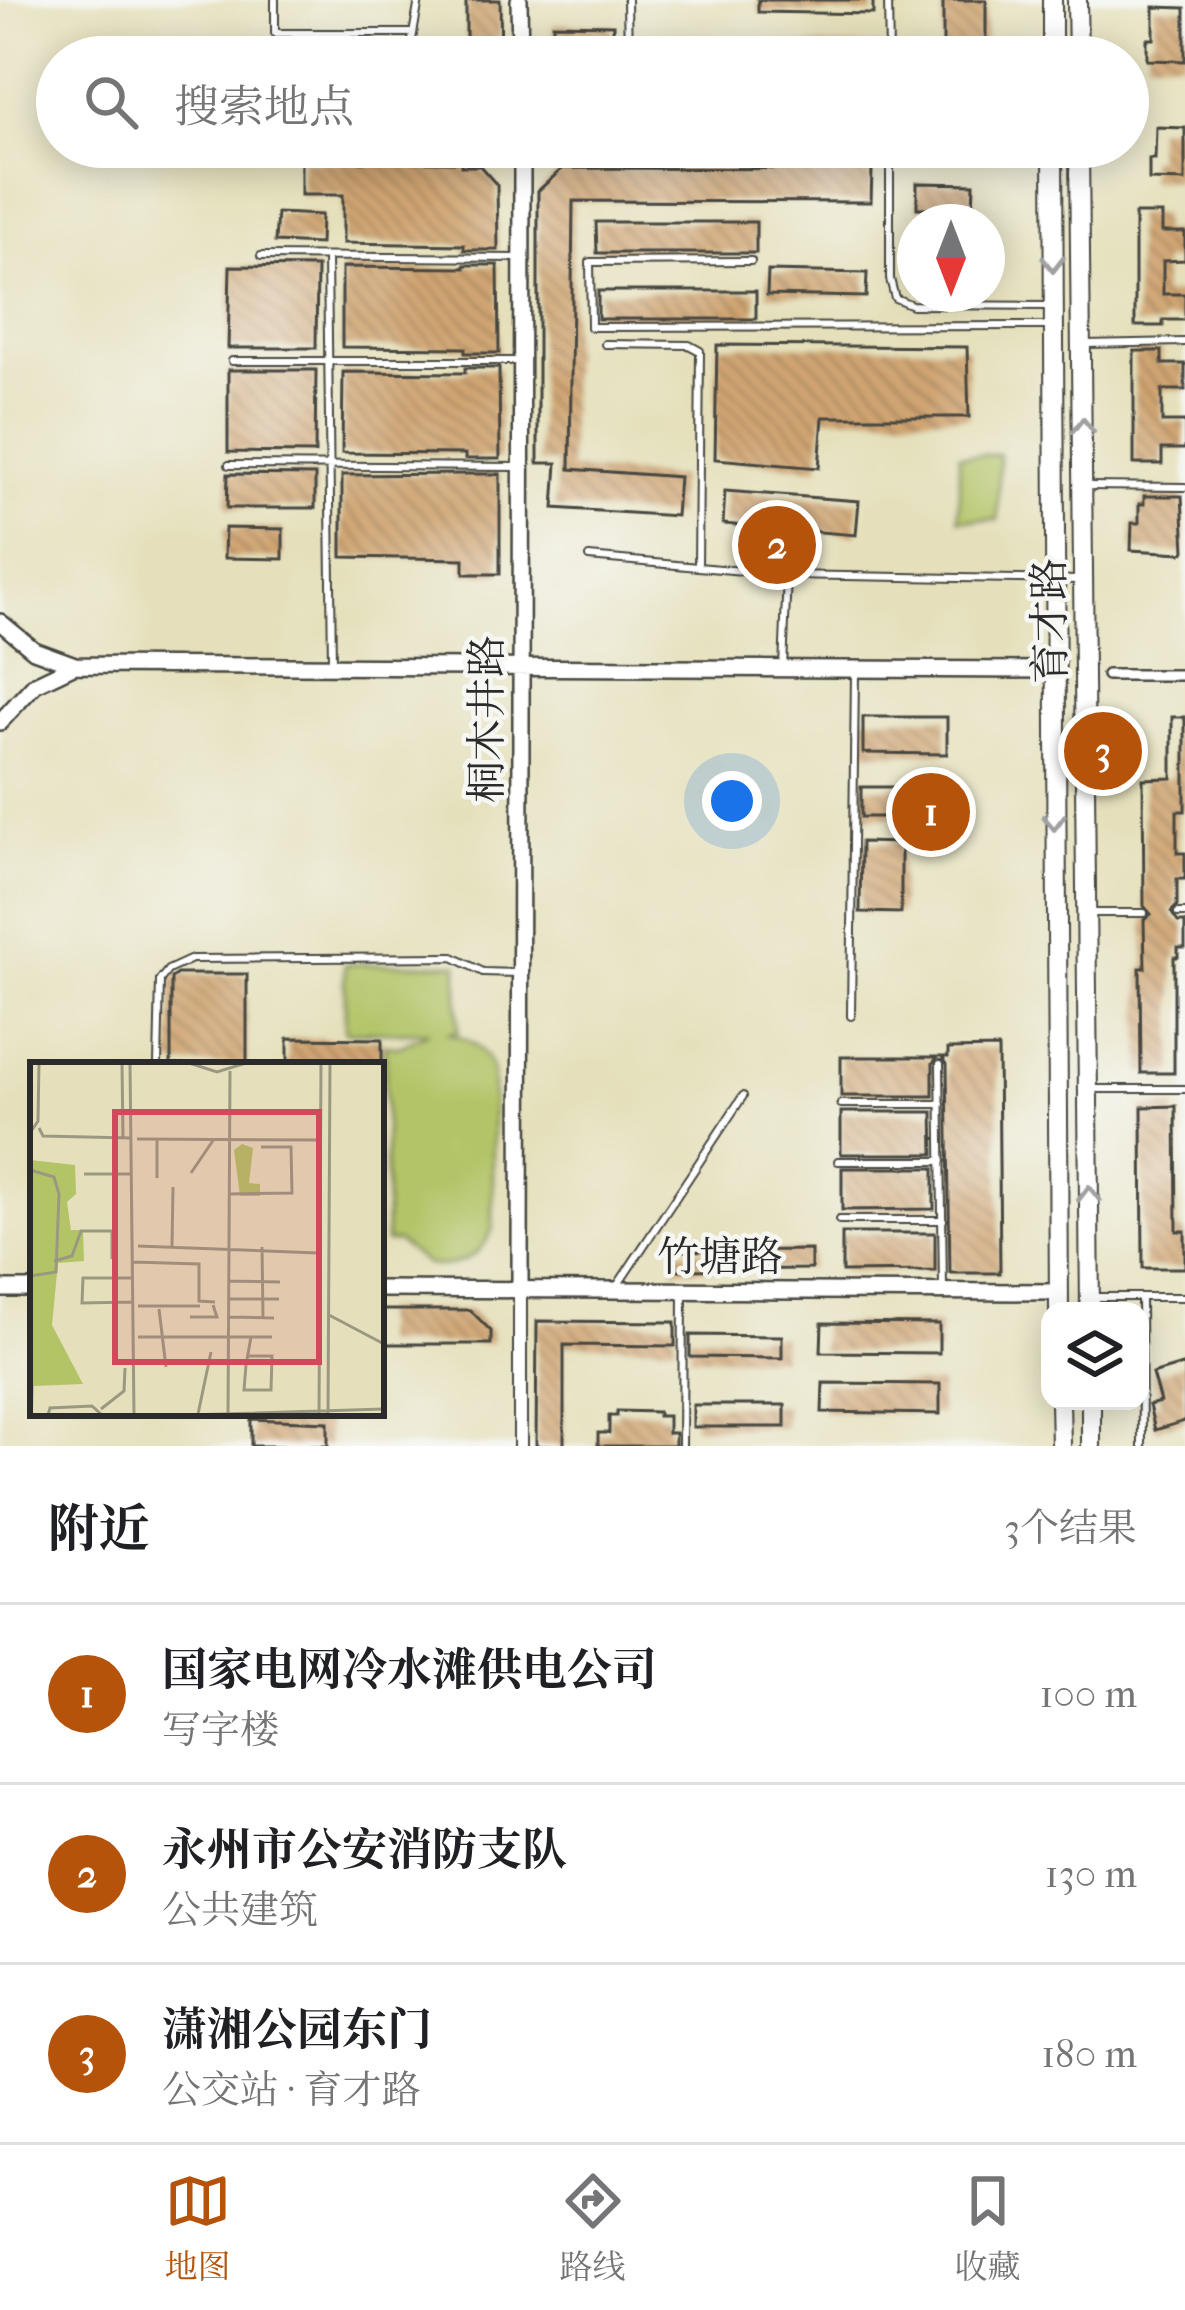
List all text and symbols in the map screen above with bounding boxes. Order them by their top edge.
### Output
search box [36,36,1149,168]
icon: search [78,69,144,135]
text: 搜索地点 [174,81,354,134]
north arrow [897,204,1005,312]
one-way arrow [1040,256,1066,274]
one-way arrow [1070,416,1096,435]
pin: 2 [738,500,816,590]
street label: 育才路 [1025,558,1076,684]
street label: 桐木井路 [463,635,512,803]
pin: 3 [1064,706,1142,796]
pin: 1 [892,767,970,857]
your location [702,771,762,831]
one-way arrow [1041,814,1067,832]
inset map [30,1062,384,1416]
one-way arrow [1076,1184,1102,1202]
street label: 竹塘路 [657,1233,783,1282]
map controls [1041,1302,1149,1410]
button: layers [1041,1302,1149,1410]
text: 附近 [48,1499,150,1559]
text: 3个结果 [1004,1505,1137,1551]
text: 国家电网冷水滩供电公司 [162,1644,657,1697]
text: 1 [80,1671,94,1717]
text: 100 m [1039,1671,1137,1717]
text: 写字楼 [162,1707,279,1753]
text: 永州市公安消防支队 [162,1824,567,1877]
text: 2 [77,1851,97,1897]
text: 130 m [1045,1851,1137,1897]
text: 公共建筑 [162,1887,318,1933]
text: 潇湘公园东门 [162,2004,432,2057]
text: 3 [79,2031,95,2077]
text: 180 m [1041,2031,1137,2077]
text: 公交站 · 育才路 [162,2067,421,2113]
tab: 地图 [165,2168,231,2287]
tab: 路线 [560,2168,626,2287]
tab: 收藏 [955,2168,1021,2287]

